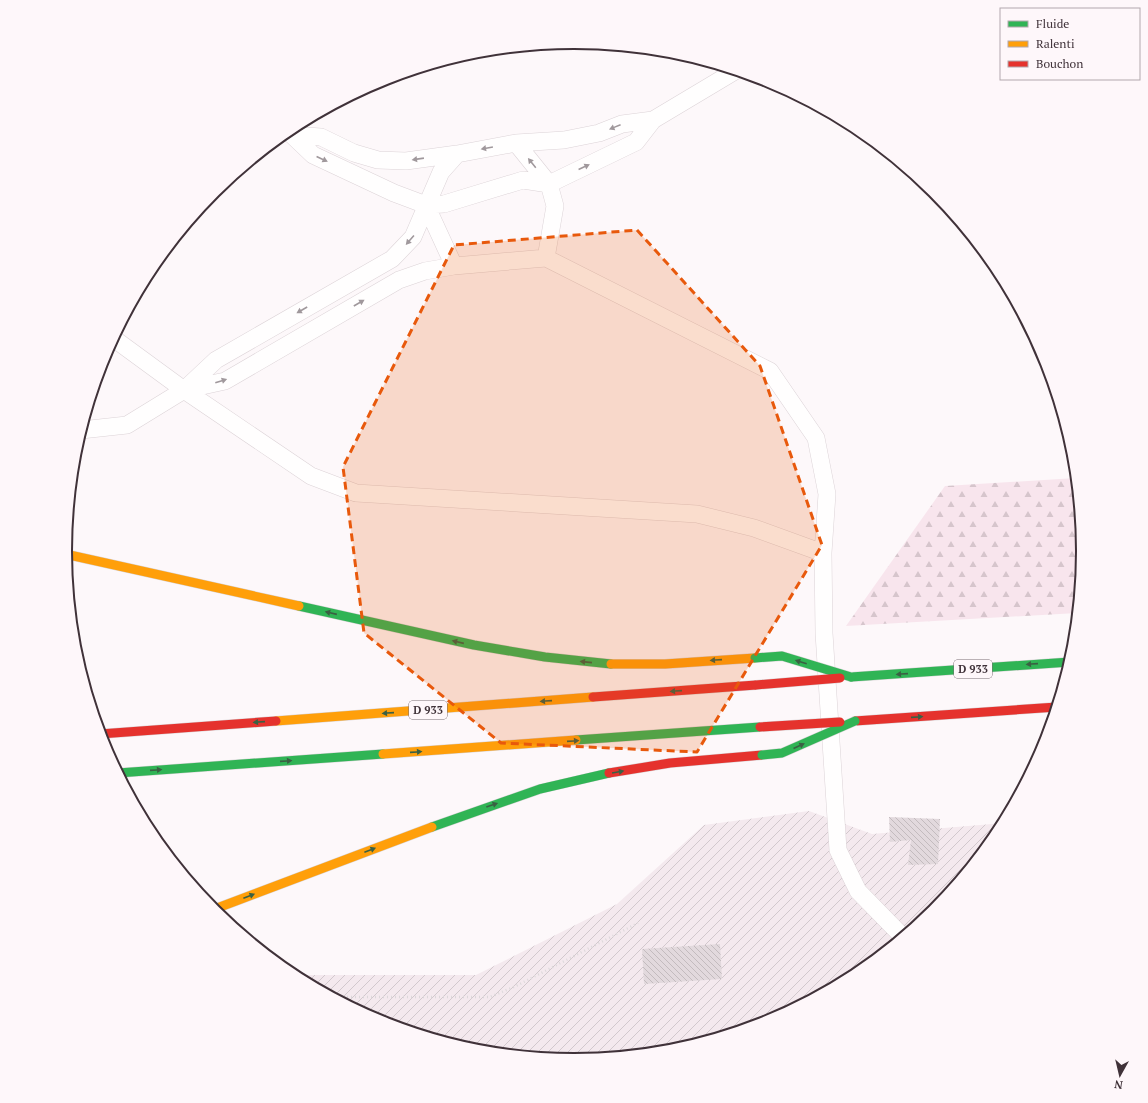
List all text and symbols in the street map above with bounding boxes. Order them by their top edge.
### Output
legend [1000,8,1140,80]
text: Fluide [1036,16,1069,31]
text: Ralenti [1036,36,1075,51]
text: Bouchon [1036,56,1083,71]
one-way arrow [609,124,620,130]
one-way arrow [481,145,493,151]
one-way arrow [317,156,328,162]
one-way arrow [412,156,424,162]
one-way arrow [528,158,537,169]
one-way arrow [578,164,590,170]
one-way arrow [405,235,415,245]
one-way arrow [353,300,365,307]
one-way arrow [296,307,308,314]
one-way arrow [216,378,228,384]
one-way arrow [325,610,337,616]
one-way arrow [452,638,464,644]
one-way arrow [710,657,722,664]
one-way arrow [580,659,592,665]
one-way arrow [794,659,806,665]
road number: D 933 [954,660,992,678]
one-way arrow [1026,661,1038,668]
one-way arrow [896,670,908,677]
one-way arrow [670,687,682,694]
one-way arrow [540,697,552,704]
road number: D 933 [409,701,447,719]
one-way arrow [382,709,394,716]
one-way arrow [911,713,923,720]
one-way arrow [253,719,265,726]
one-way arrow [567,737,579,744]
one-way arrow [793,742,805,749]
one-way arrow [410,748,422,755]
one-way arrow [280,758,292,765]
one-way arrow [150,767,162,774]
one-way arrow [612,768,624,774]
one-way arrow [487,802,499,808]
one-way arrow [365,847,377,853]
one-way arrow [243,893,255,899]
north arrow [1100,1055,1140,1095]
text: N [1113,1077,1124,1092]

